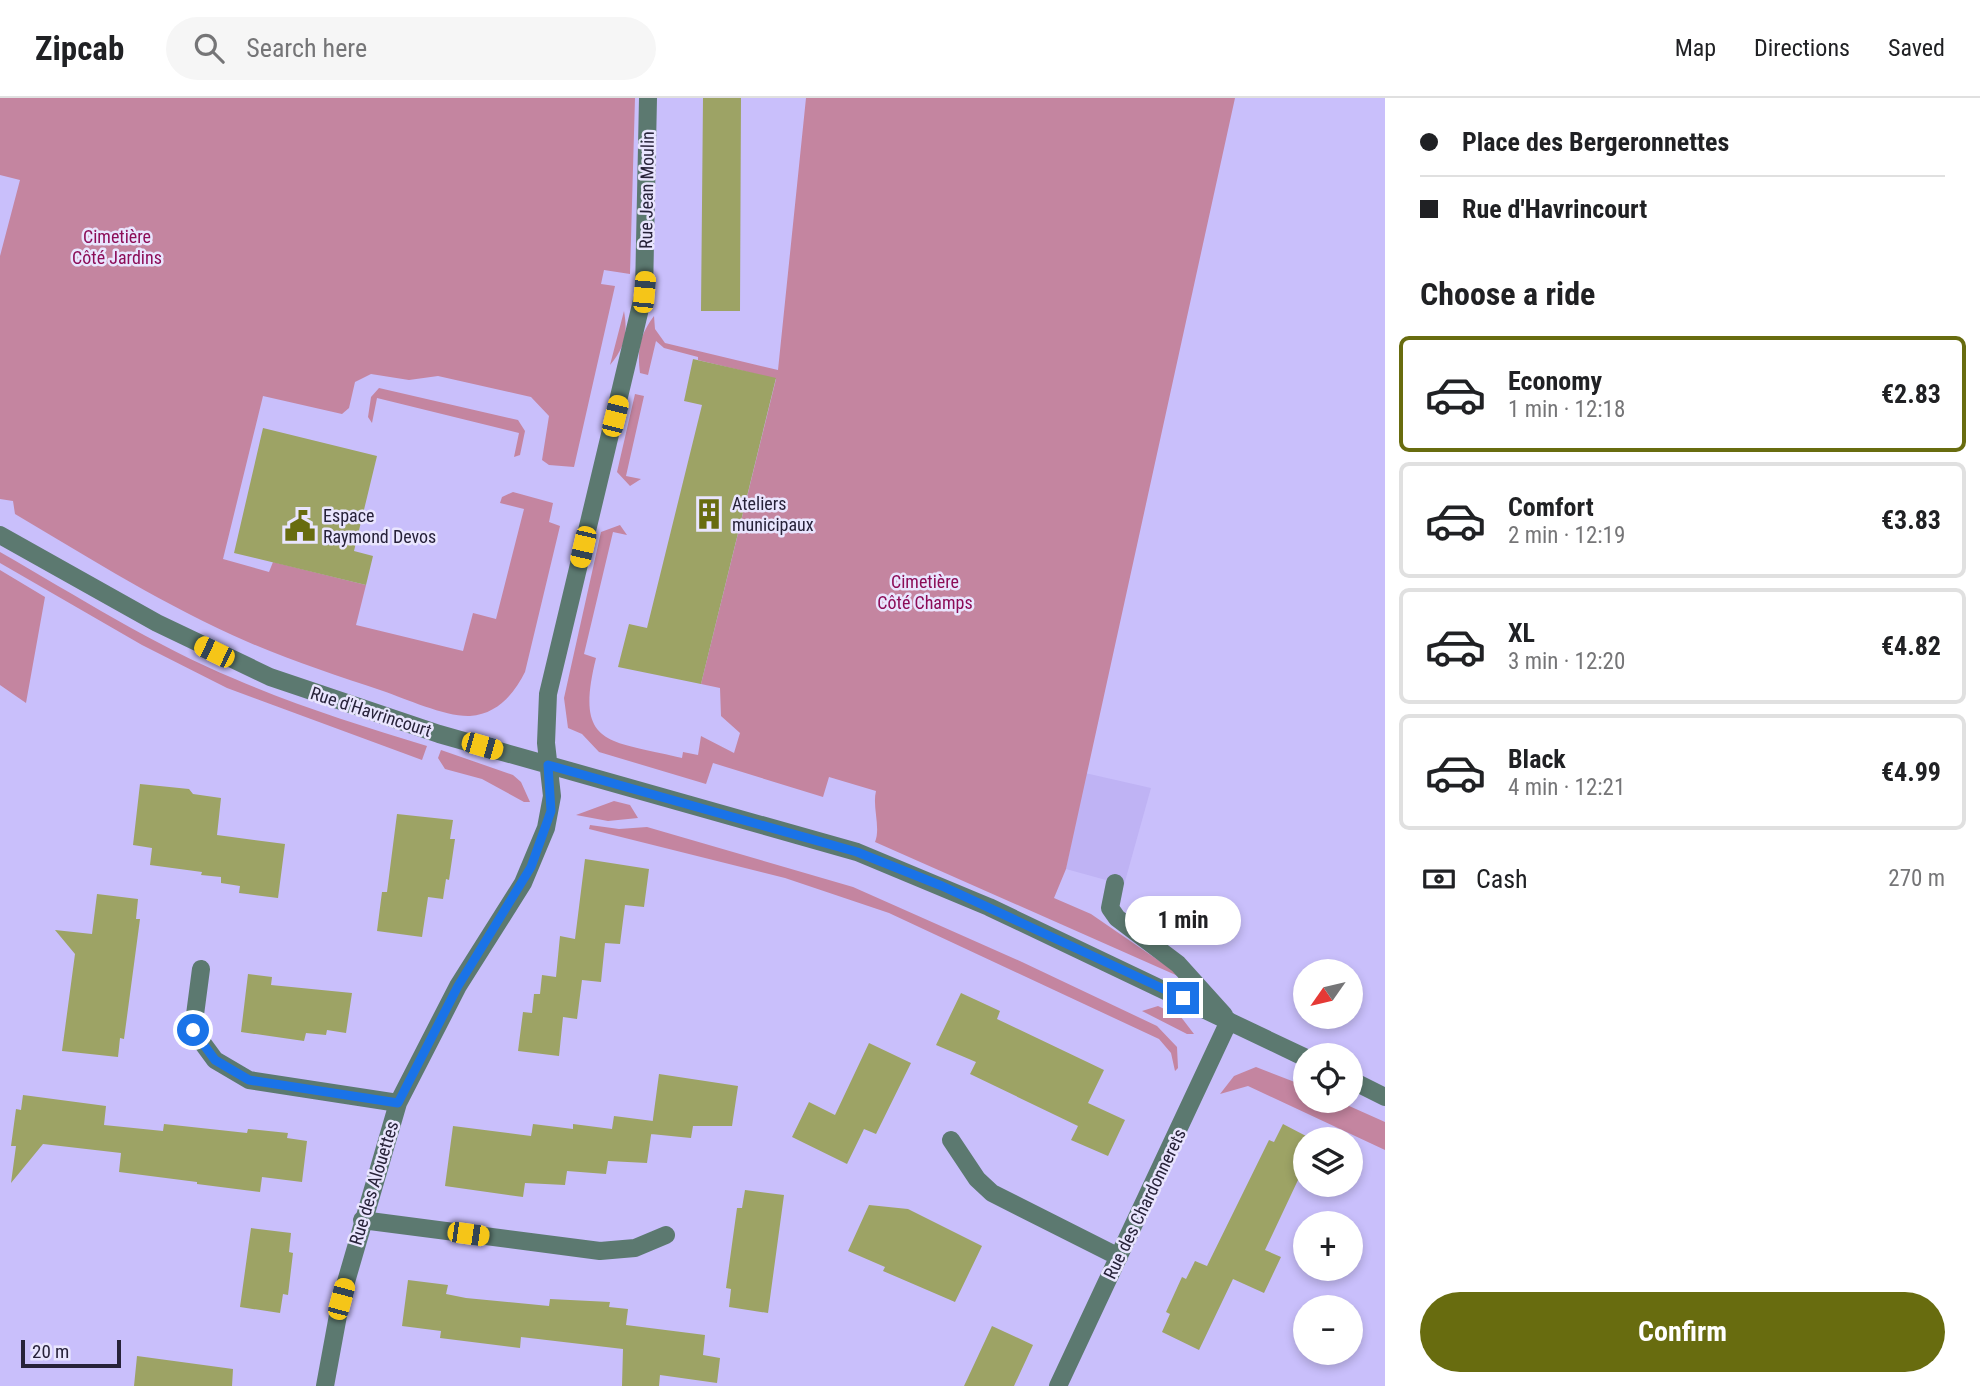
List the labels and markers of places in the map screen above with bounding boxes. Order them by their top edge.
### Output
place label: Ateliers municipaux [732,493,814,535]
building icon: Ateliers municipaux [692,497,726,531]
place label: Espace Raymond Devos [323,505,436,547]
public building icon: Espace Raymond Devos [283,509,317,543]

